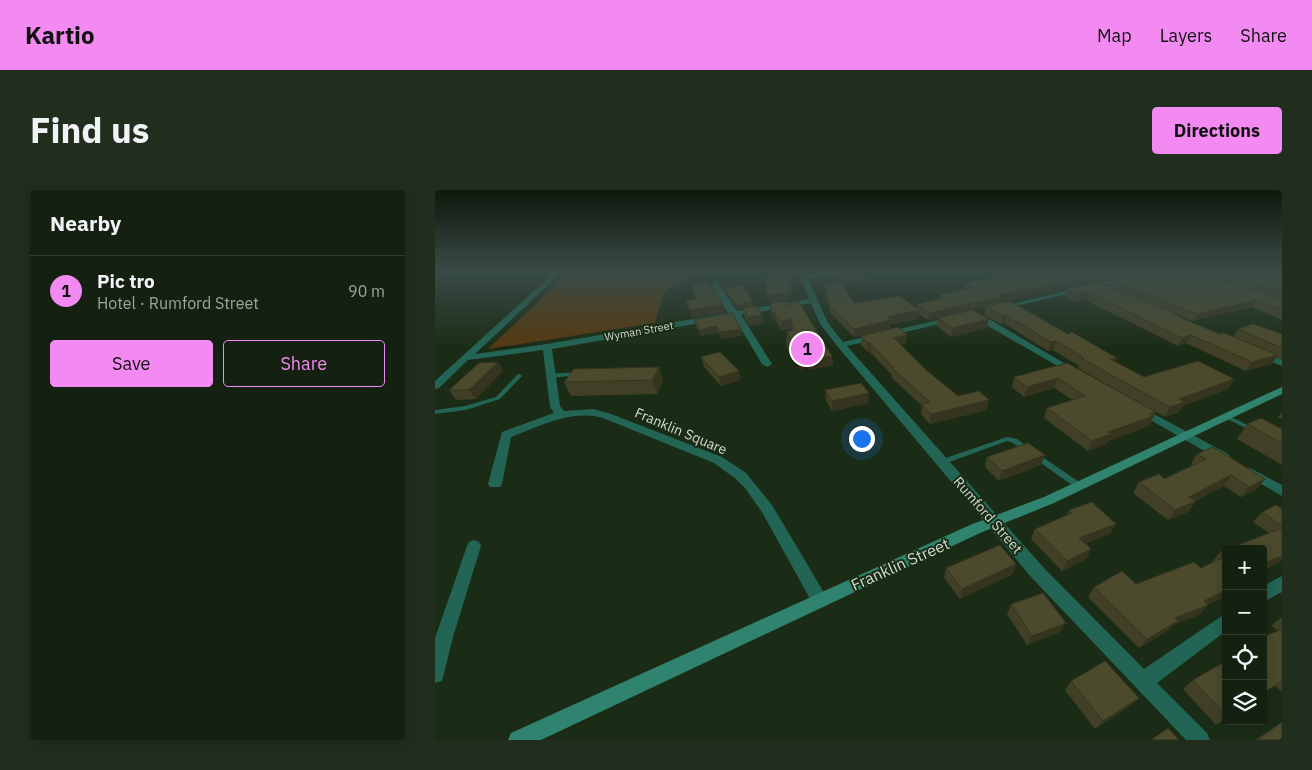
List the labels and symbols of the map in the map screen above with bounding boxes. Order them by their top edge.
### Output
street label: Wyman Street [603,318,675,344]
pin: 1 [791,330,823,368]
street label: Franklin Square [632,403,730,459]
your location [849,426,875,452]
street label: Rumford Street [950,473,1026,557]
street label: Franklin Street [848,533,952,595]

